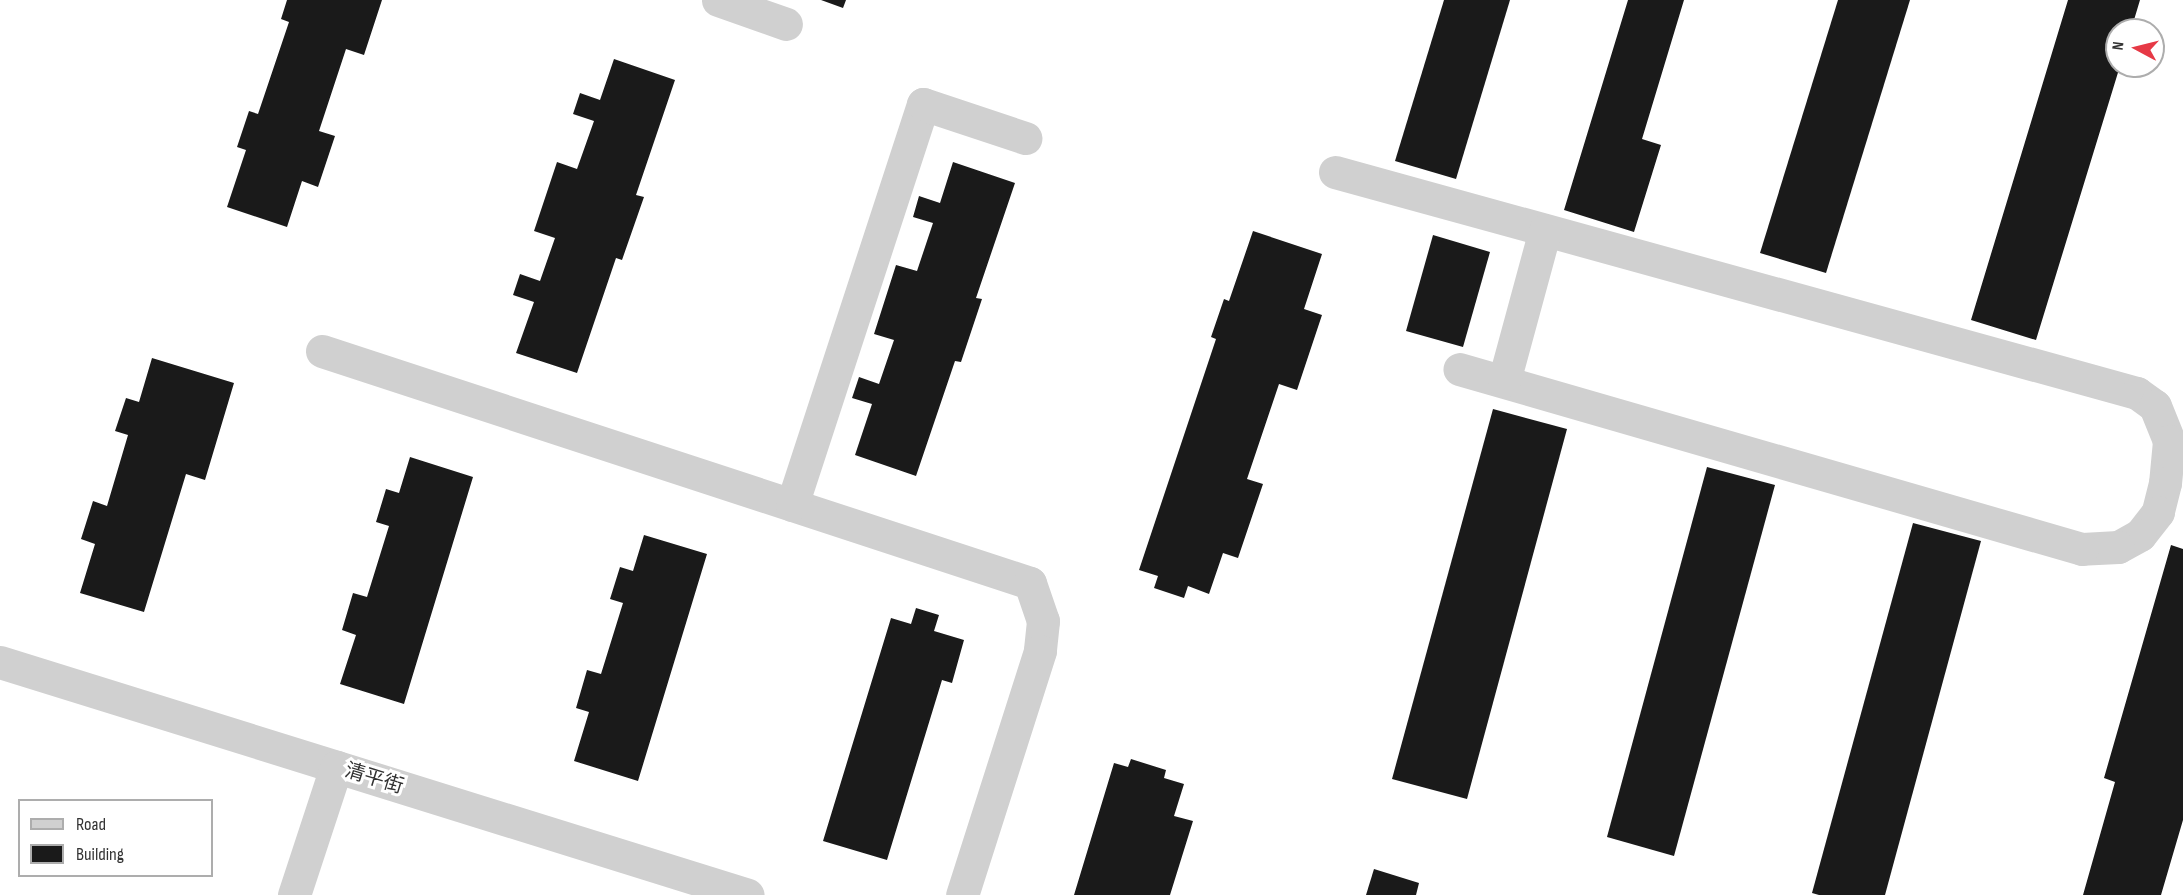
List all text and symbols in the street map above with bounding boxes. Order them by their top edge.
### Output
north arrow [2105,18,2165,78]
text: N [2109,41,2129,51]
street label: 清平街 [342,759,406,799]
legend [18,799,213,877]
text: Road [76,814,106,835]
text: Building [76,844,124,865]

